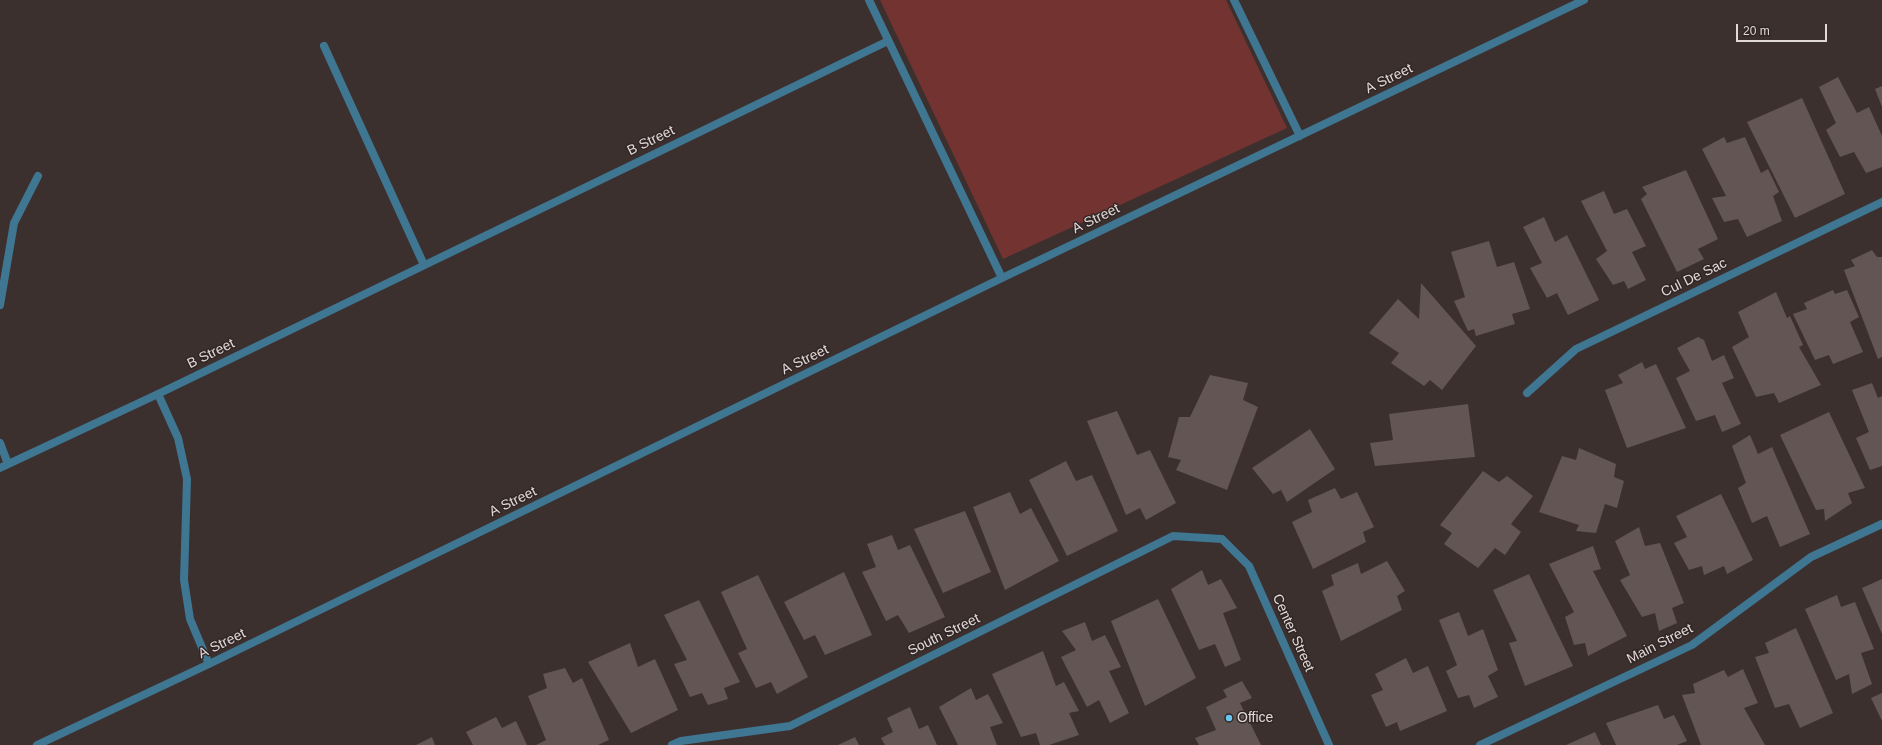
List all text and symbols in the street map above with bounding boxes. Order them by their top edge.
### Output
scale bar [1738,16,1829,42]
text: 20 m [1743,24,1770,38]
street label: A Street [1363,60,1415,98]
street label: B Street [625,122,677,160]
street label: A Street [1070,200,1122,238]
street label: Cul De Sac [1658,255,1730,301]
street label: B Street [185,335,237,373]
street label: A Street [779,341,831,379]
street label: A Street [487,483,539,521]
street label: Center Street [1268,592,1318,674]
street label: South Street [905,610,983,660]
street label: Main Street [1624,620,1696,668]
street label: A Street [196,625,248,663]
place label: Office [1237,710,1273,726]
marker: Office [1224,713,1234,723]

